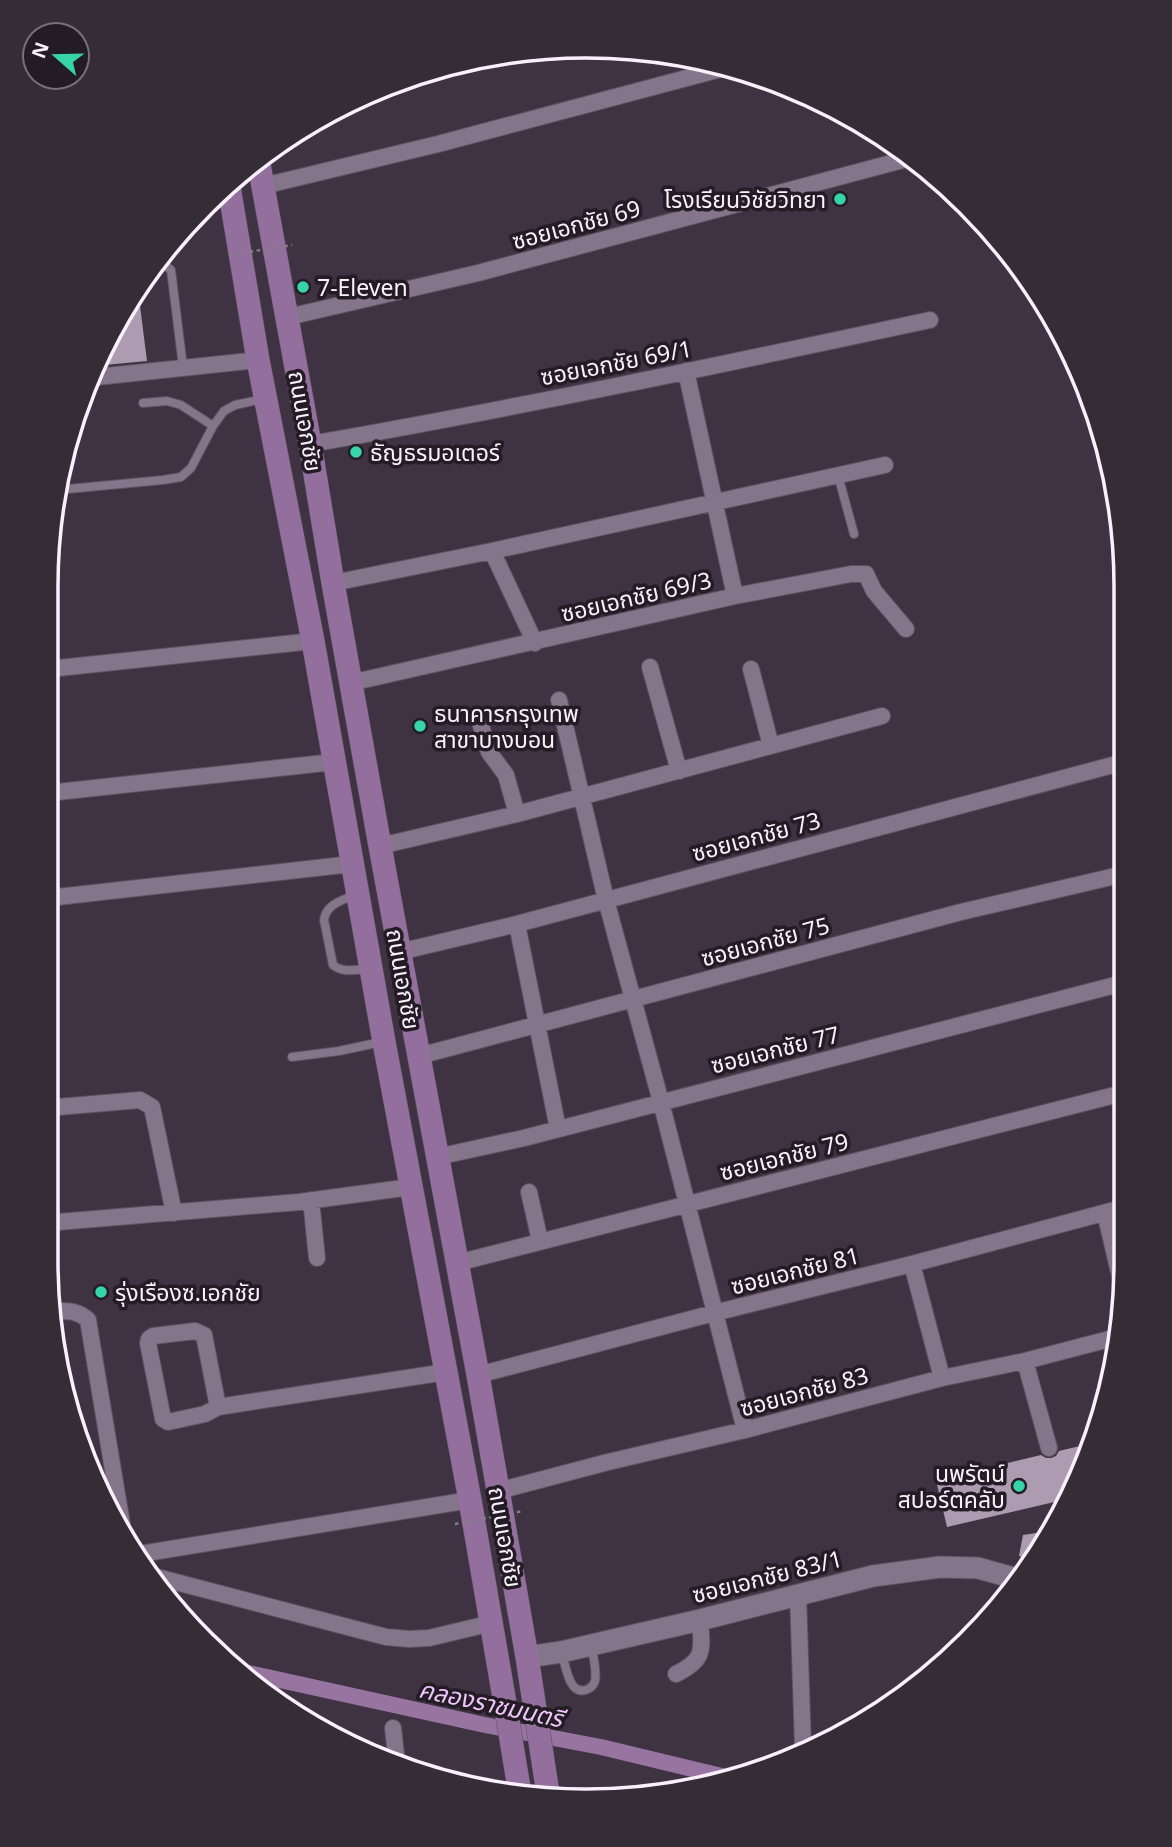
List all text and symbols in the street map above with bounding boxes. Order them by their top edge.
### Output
north arrow [21,21,91,91]
text: N [25,38,55,62]
place label: โรงเรียนวิชัยวิทยา [664,183,826,215]
street label: ซอยเอกชัย 69 [508,191,644,257]
marker: โรงเรียนวิชัยวิทยา [832,191,848,207]
place label: 7-Eleven [317,271,408,303]
marker: 7-Eleven [295,279,311,295]
street label: ซอยเอกชัย 69/1 [538,332,694,392]
street label: ถนนเอกชัย [281,368,331,474]
place label: ธัญธรมอเตอร์ [370,436,501,468]
marker: ธัญธรมอเตอร์ [348,444,364,460]
street label: ซอยเอกชัย 69/3 [558,563,714,629]
place label: ธนาคารกรุงเทพ สาขาบางบอน [434,697,579,755]
marker: ธนาคารกรุงเทพ สาขาบางบอน [412,718,428,734]
street label: ซอยเอกชัย 73 [688,803,824,869]
street label: ซอยเอกชัย 75 [697,908,833,974]
street label: ถนนเอกชัย [379,926,429,1032]
street label: ซอยเอกชัย 77 [707,1018,843,1080]
street label: ซอยเอกชัย 79 [716,1125,852,1187]
street label: ซอยเอกชัย 81 [727,1239,863,1301]
place label: รุ่งเรืองซ.เอกชัย [115,1276,261,1308]
marker: รุ่งเรืองซ.เอกชัย [93,1284,109,1300]
street label: ซอยเอกชัย 83 [736,1358,872,1424]
place label: นพรัตน์ สปอร์ตคลับ [898,1457,1005,1515]
marker: นพรัตน์ สปอร์ตคลับ [1011,1478,1027,1494]
street label: ถนนเอกชัย [481,1484,531,1590]
street label: ซอยเอกชัย 83/1 [689,1542,845,1610]
water label: คลองราชมนตรี [416,1672,570,1735]

